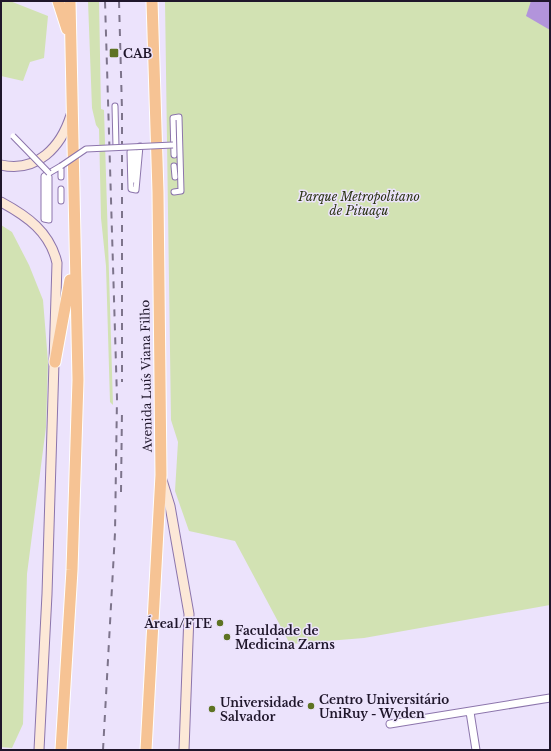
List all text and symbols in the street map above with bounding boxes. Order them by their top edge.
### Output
place label: CAB [123,46,153,61]
marker: CAB [108,47,120,59]
park label: Parque Metropolitano de Pituaçu [297,189,420,218]
street label: Avenida Luís Viana Filho [137,299,155,453]
place label: Área1/FTE [143,615,212,631]
marker: Área1/FTE [215,618,225,628]
place label: Faculdade de Medicina Zarns [235,623,335,652]
marker: Faculdade de Medicina Zarns [222,632,232,642]
place label: Centro Universitário UniRuy - Wyden [319,692,449,721]
place label: Universidade Salvador [220,695,304,724]
marker: Centro Universitário UniRuy - Wyden [306,701,316,711]
marker: Universidade Salvador [207,704,217,714]

